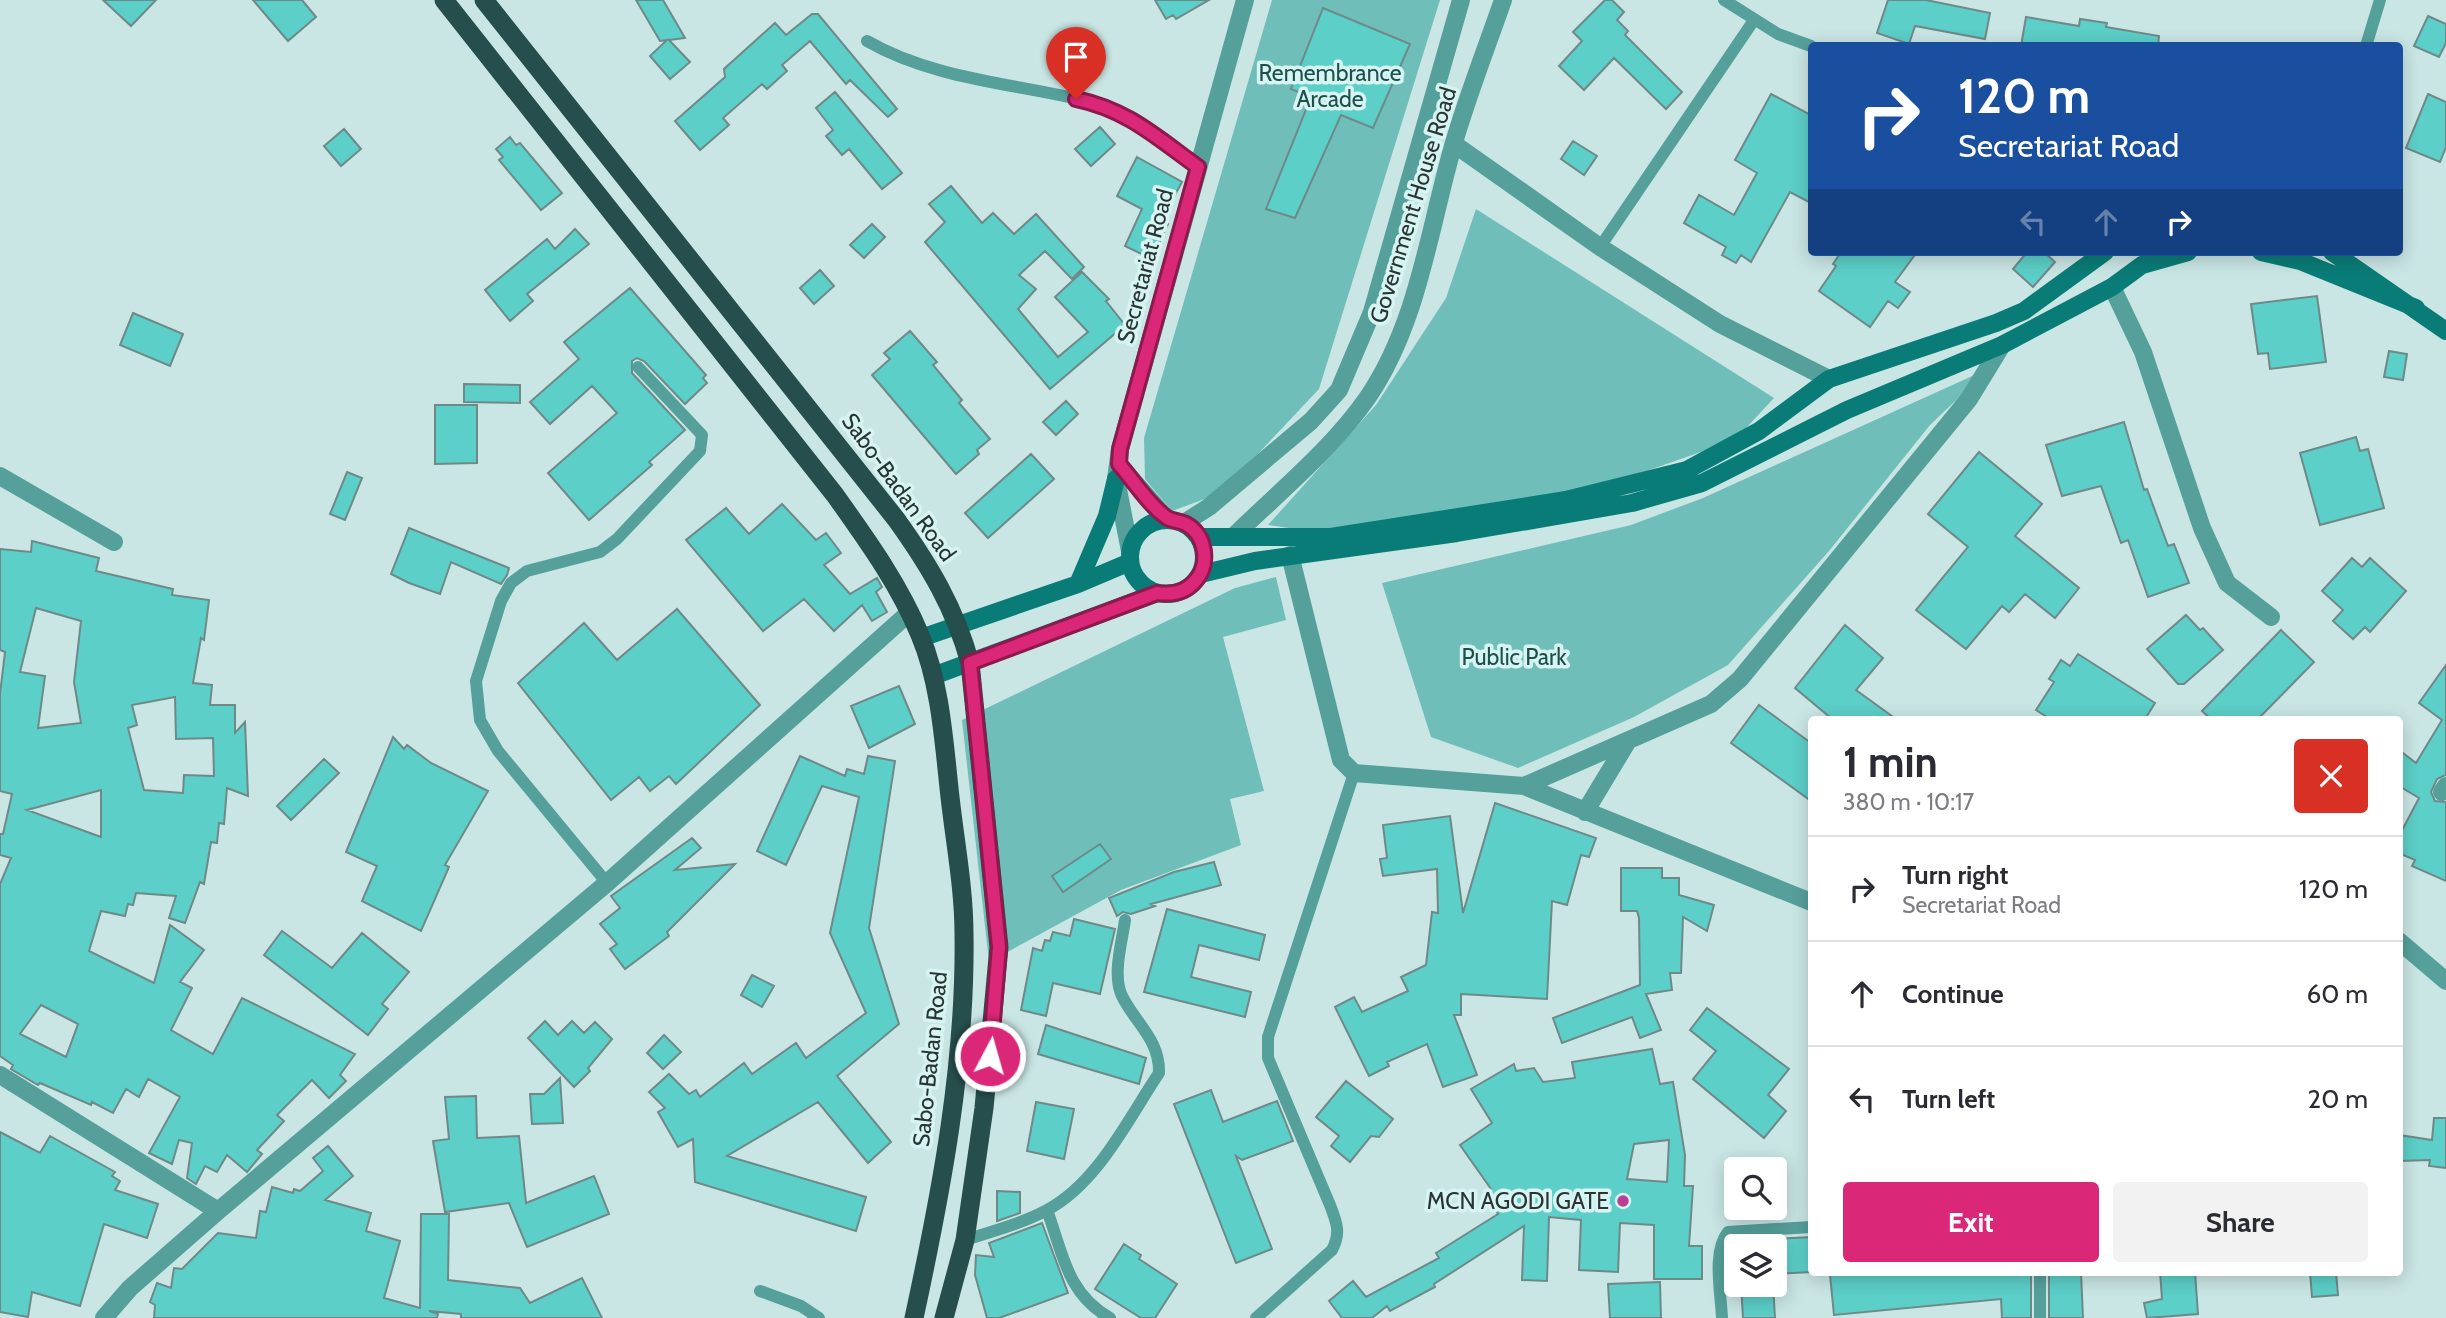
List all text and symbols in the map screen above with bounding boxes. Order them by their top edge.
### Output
pin [1046,27,1106,99]
icon: arrive [1057,38,1095,76]
park label: Remembrance Arcade [1258,59,1402,113]
text: 120 m [1958,66,2090,125]
icon: right [1843,70,1934,161]
street label: Government House Road [1364,84,1462,326]
text: Secretariat Road [1958,126,2179,165]
street label: Secretariat Road [1111,186,1179,346]
icon: left [2014,203,2052,241]
icon: ahead [2087,203,2125,241]
icon: right [2160,203,2198,241]
street label: Sabo-Badan Road [836,408,962,566]
park label: Public Park [1461,643,1567,671]
text: 1 min [1843,736,1938,788]
button: close [2294,739,2368,813]
text: 380 m · 10:17 [1843,788,1974,816]
text: Turn right [1902,859,2008,891]
icon: right [1843,870,1881,908]
text: 120 m [2299,873,2368,905]
text: Secretariat Road [1902,891,2061,919]
street label: Sabo-Badan Road [907,970,953,1148]
icon: ahead [1843,975,1881,1013]
text: Continue [1902,978,2004,1010]
text: 60 m [2306,978,2368,1010]
position arrow [953,1019,1027,1093]
icon: left [1843,1080,1881,1118]
text: Turn left [1902,1083,1995,1115]
text: 20 m [2308,1083,2368,1115]
map controls [1724,1157,1787,1297]
button: search [1724,1157,1787,1220]
button: Exit [1843,1182,2099,1262]
button: Share [2113,1182,2368,1262]
place label: MCN AGODI GATE [1427,1187,1609,1215]
marker: MCN AGODI GATE [1615,1193,1631,1209]
button: layers [1724,1234,1787,1297]

